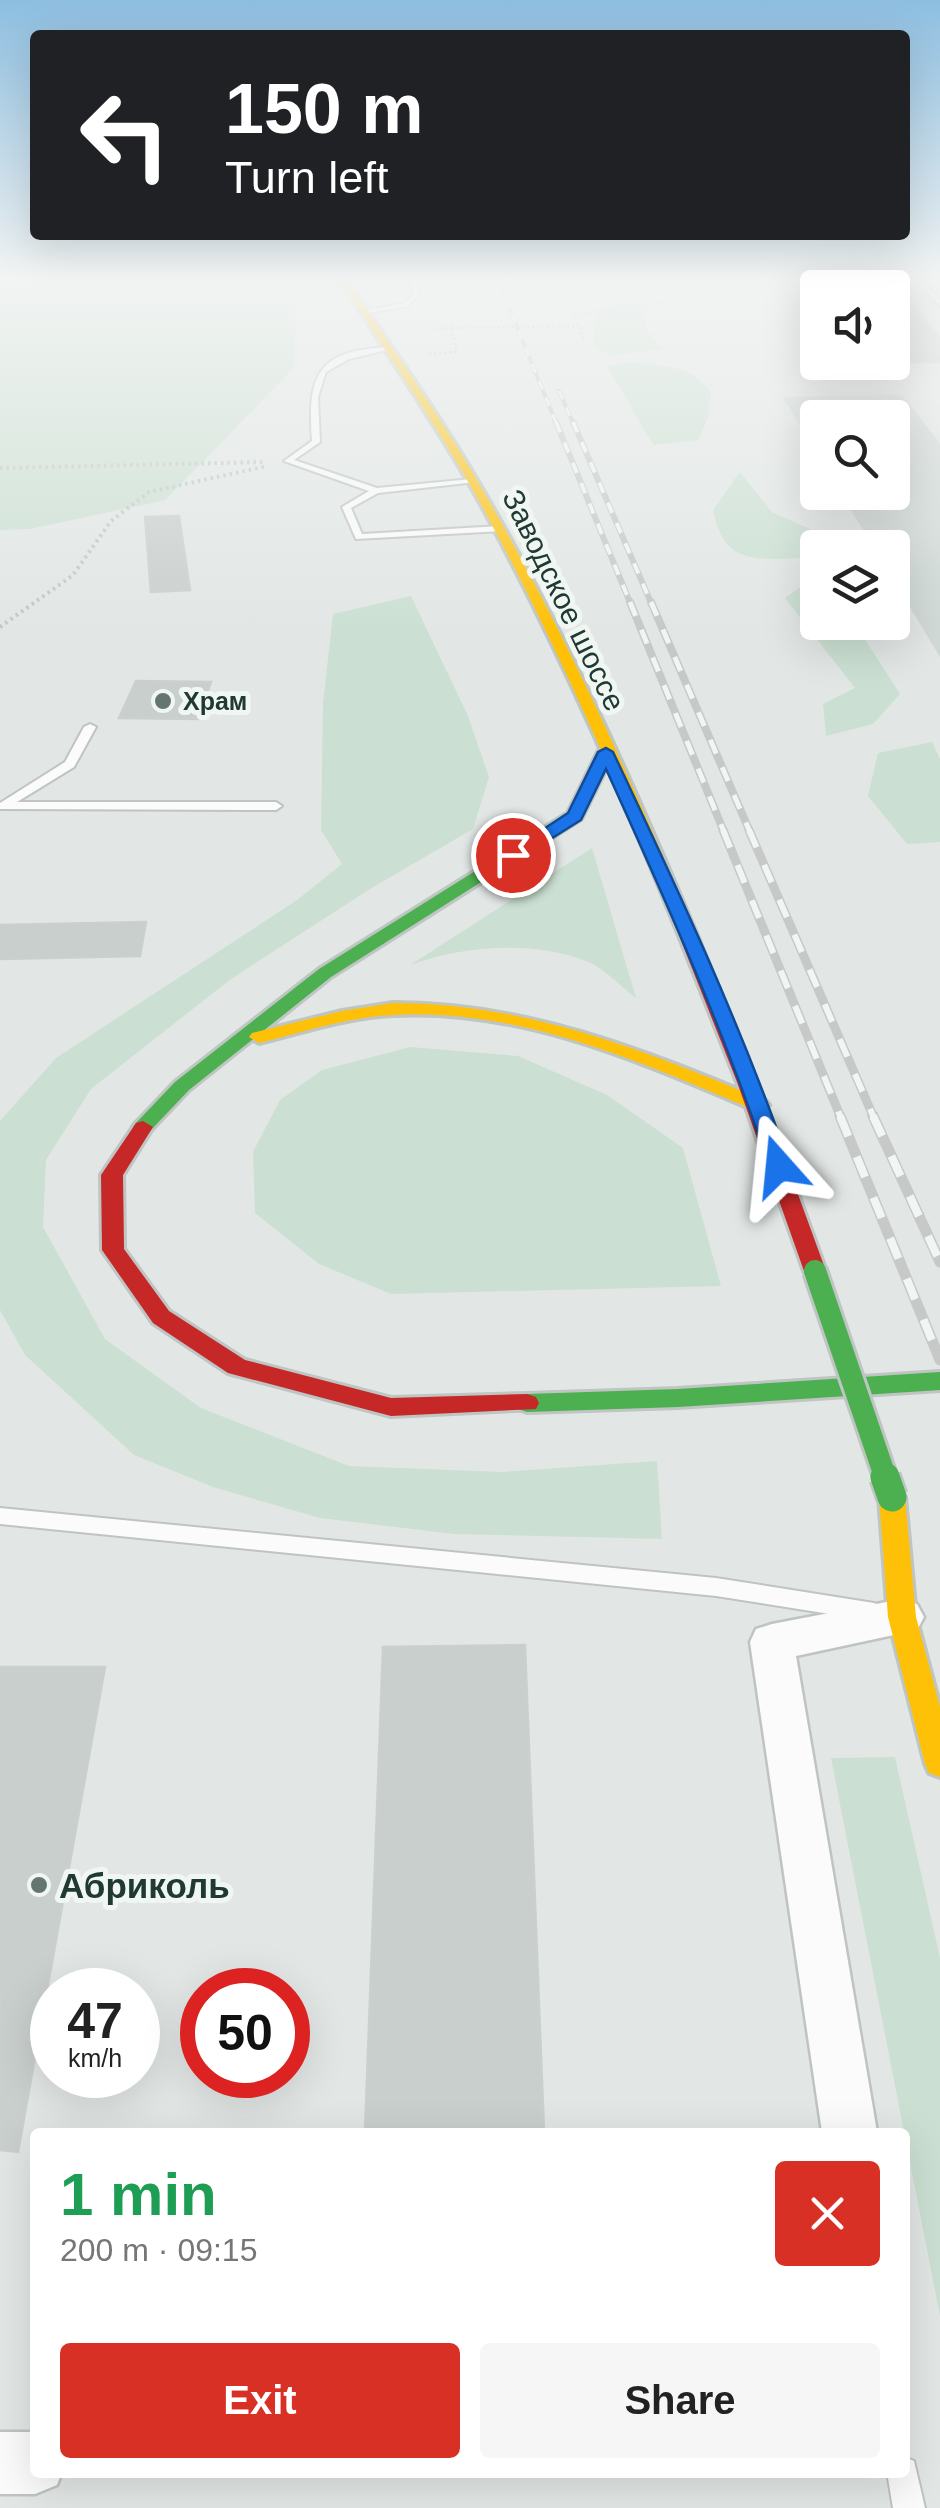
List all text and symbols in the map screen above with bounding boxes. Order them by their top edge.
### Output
icon: left [60,70,190,200]
text: 150 m [225,70,423,148]
text: Turn left [225,152,388,203]
map controls [800,270,910,640]
button: sound [800,270,910,380]
button: search [800,400,910,510]
street label: Заводское шоссе [496,484,632,716]
button: layers [800,530,910,640]
place label: Храм [183,687,247,715]
marker: Храм [152,690,174,712]
pin [471,813,556,898]
icon: arrive [486,828,541,883]
position arrow [727,1114,831,1218]
place label: Абриколь [59,1866,230,1905]
marker: Абриколь [28,1874,50,1896]
speed limit sign: 50 [180,1968,310,2098]
text: 47 [67,1993,123,2049]
text: km/h [68,2044,122,2072]
text: 1 min [60,2161,217,2228]
button: close [775,2161,880,2266]
text: 200 m · 09:15 [60,2232,257,2268]
button: Exit [60,2343,460,2458]
button: Share [480,2343,880,2458]

